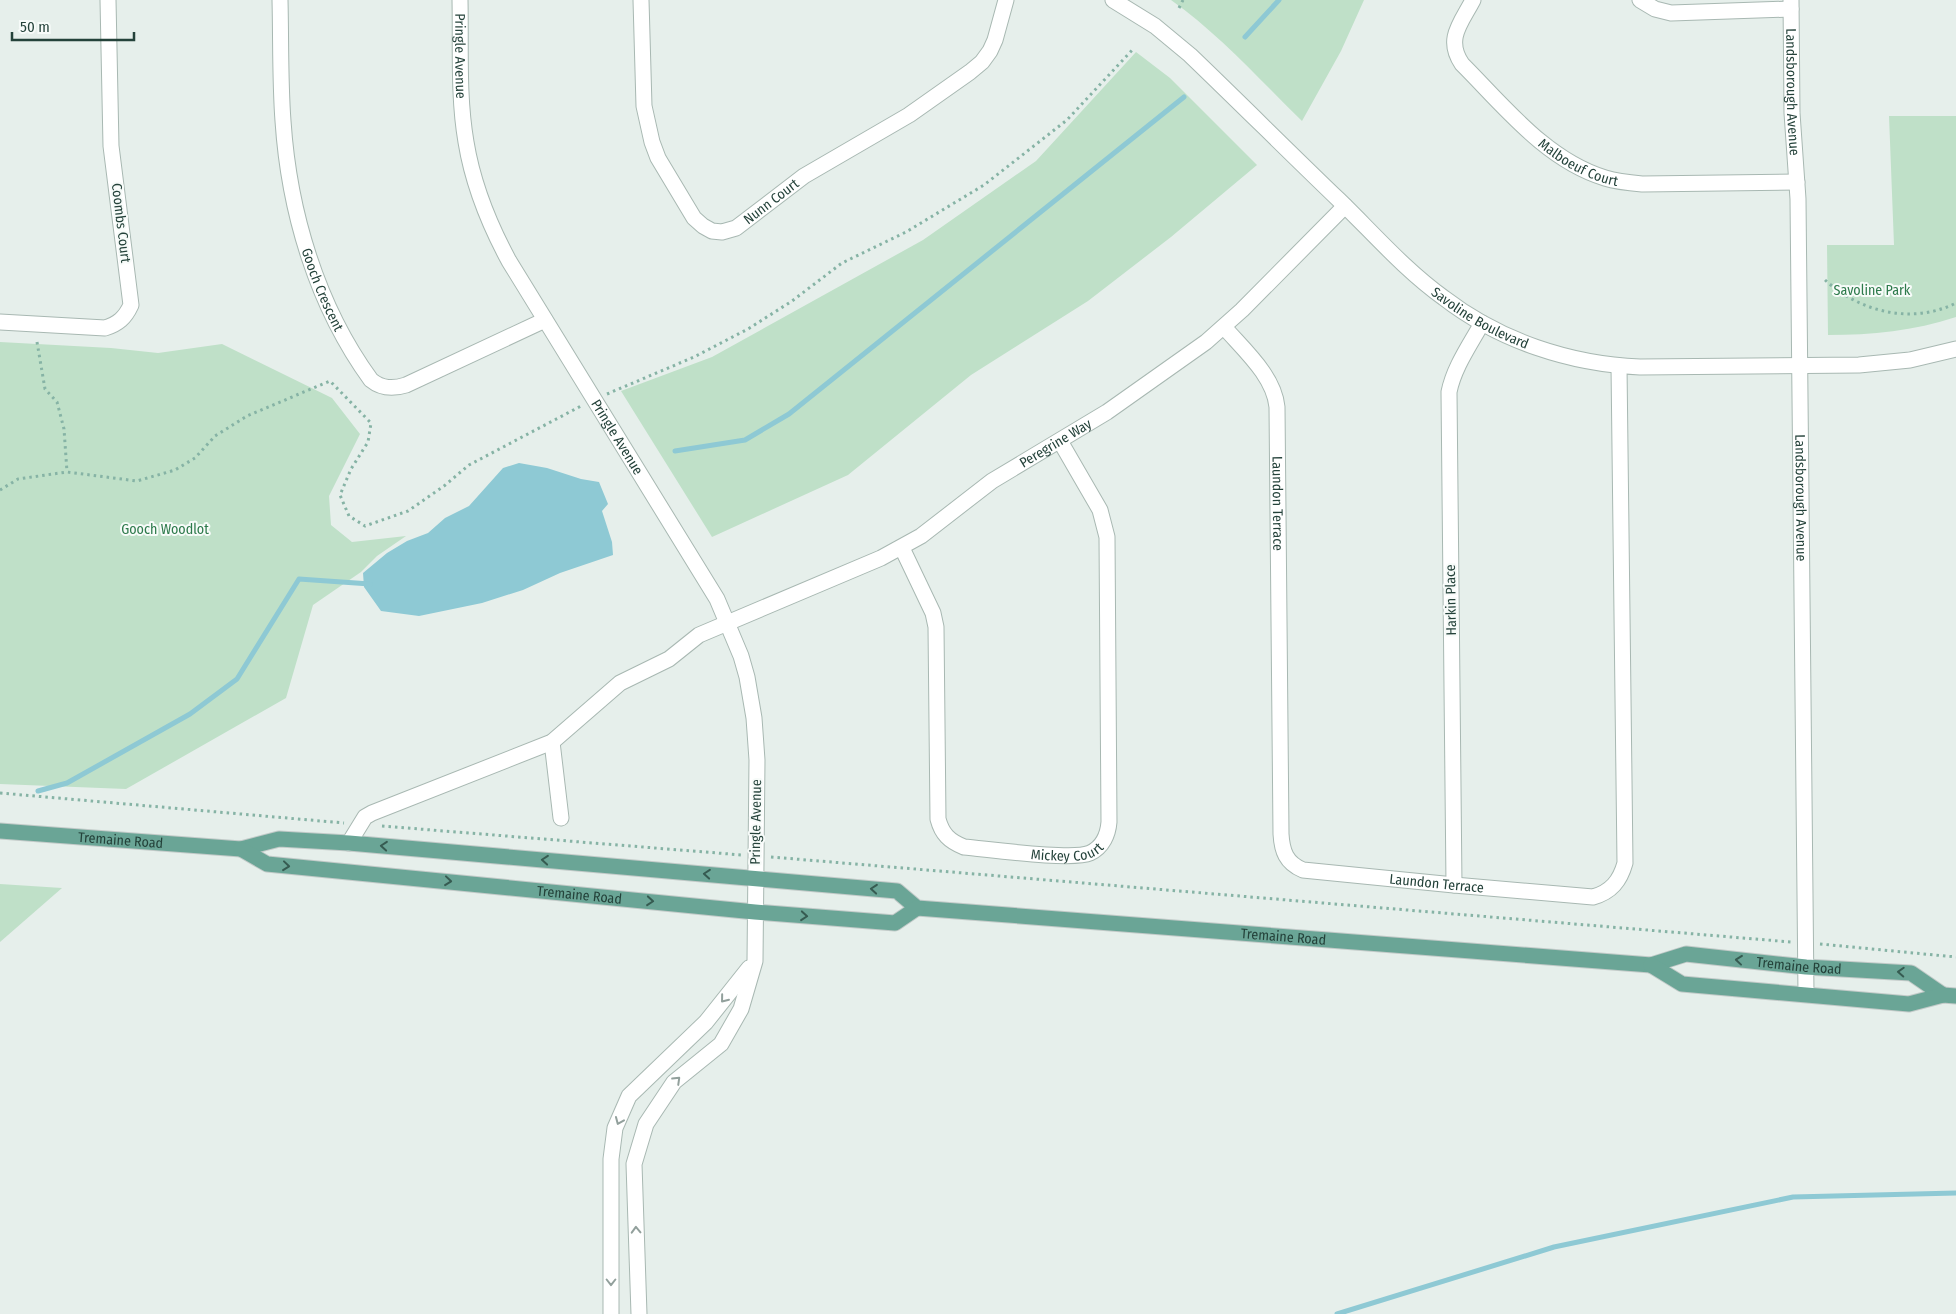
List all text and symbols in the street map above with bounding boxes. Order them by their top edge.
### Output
scale bar [12,10,135,42]
street label: Pringle Avenue [452,13,470,99]
text: 50 m [20,18,50,36]
street label: Landsborough Avenue [1783,28,1803,156]
street label: Malboeuf Court [1535,135,1620,190]
street label: Nunn Court [740,175,802,228]
street label: Coombs Court [108,182,134,264]
street label: Gooch Crescent [298,246,348,334]
park label: Savoline Park [1834,282,1911,299]
street label: Savoline Boulevard [1428,283,1531,352]
street label: Pringle Avenue [588,396,647,478]
street label: Peregrine Way [1016,415,1095,471]
street label: Landsborough Avenue [1792,434,1810,562]
street label: Laundon Terrace [1269,456,1287,551]
park label: Gooch Woodlot [121,521,209,538]
street label: Harkin Place [1442,564,1460,636]
street label: Pringle Avenue [747,779,765,865]
street label: Tremaine Road [77,828,164,852]
street label: Mickey Court [1030,839,1107,864]
one-way arrow [379,841,387,852]
one-way arrow [541,855,549,866]
one-way arrow [282,860,290,871]
one-way arrow [703,869,711,880]
street label: Laundon Terrace [1389,870,1485,896]
one-way arrow [444,876,452,887]
street label: Tremaine Road [536,882,623,907]
one-way arrow [870,884,878,895]
one-way arrow [646,895,654,906]
one-way arrow [800,910,808,921]
street label: Tremaine Road [1240,925,1327,948]
street label: Tremaine Road [1756,953,1842,978]
one-way arrow [1735,955,1743,966]
one-way arrow [1897,967,1905,978]
one-way arrow [722,993,730,1002]
one-way arrow [672,1077,681,1086]
one-way arrow [614,1116,624,1124]
one-way arrow [631,1226,641,1234]
one-way arrow [606,1278,616,1286]

